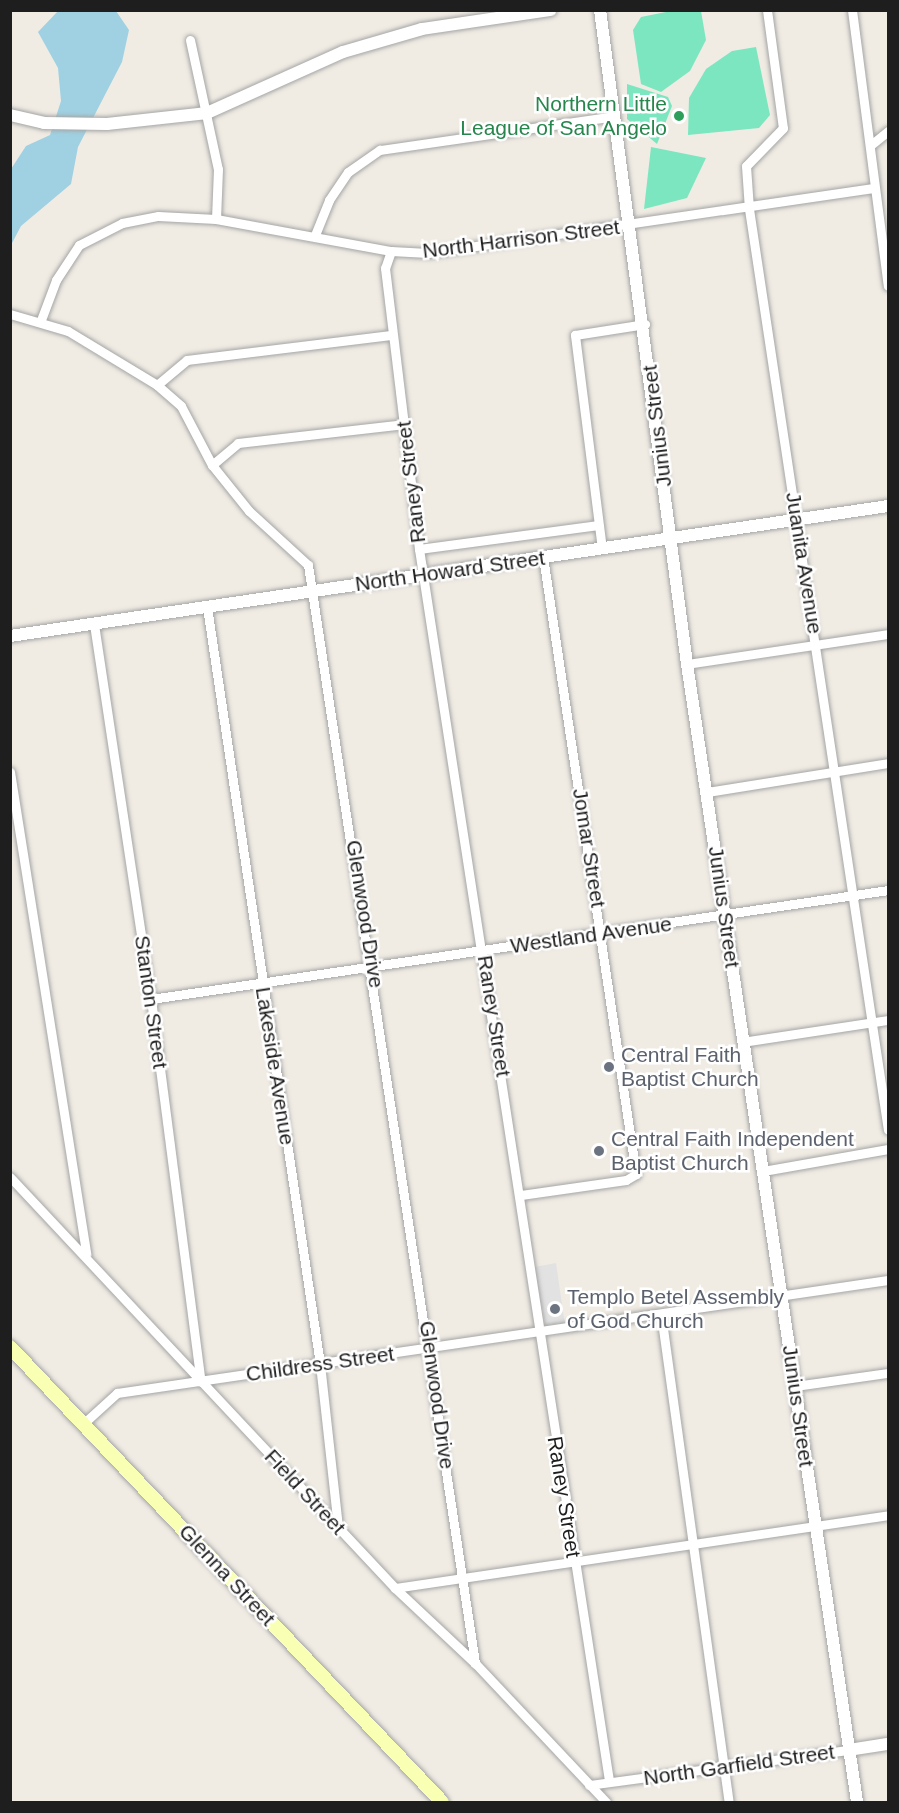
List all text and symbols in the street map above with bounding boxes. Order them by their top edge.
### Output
place label: Northern Little League of San Angelo [459,91,667,141]
marker: Northern Little League of San Angelo [672,109,686,123]
street label: North Harrison Street [421,214,621,264]
street label: Junius Street [637,364,677,488]
street label: Raney Street [391,420,431,544]
street label: Juanita Avenue [780,490,828,636]
street label: North Howard Street [353,545,547,597]
street label: Jomar Street [567,787,611,909]
street label: Glenwood Drive [341,838,389,990]
street label: Junius Street [703,845,745,969]
street label: Westland Avenue [508,911,674,959]
street label: Stanton Street [129,934,173,1070]
street label: Raney Street [472,954,516,1078]
street label: Lakeside Avenue [250,985,300,1147]
place label: Central Faith Baptist Church [621,1042,759,1092]
marker: Central Faith Baptist Church [602,1060,616,1074]
place label: Central Faith Independent Baptist Church [611,1126,854,1176]
marker: Central Faith Independent Baptist Church [592,1144,606,1158]
place label: Templo Betel Assembly of God Church [567,1284,785,1334]
marker: Templo Betel Assembly of God Church [548,1302,562,1316]
street label: Glenwood Drive [414,1319,460,1471]
street label: Childress Street [244,1341,396,1387]
street label: Junius Street [777,1344,819,1468]
street label: Raney Street [542,1435,586,1559]
street label: Field Street [259,1444,351,1540]
street label: Glenna Street [174,1519,280,1631]
street label: North Garfield Street [642,1739,836,1791]

